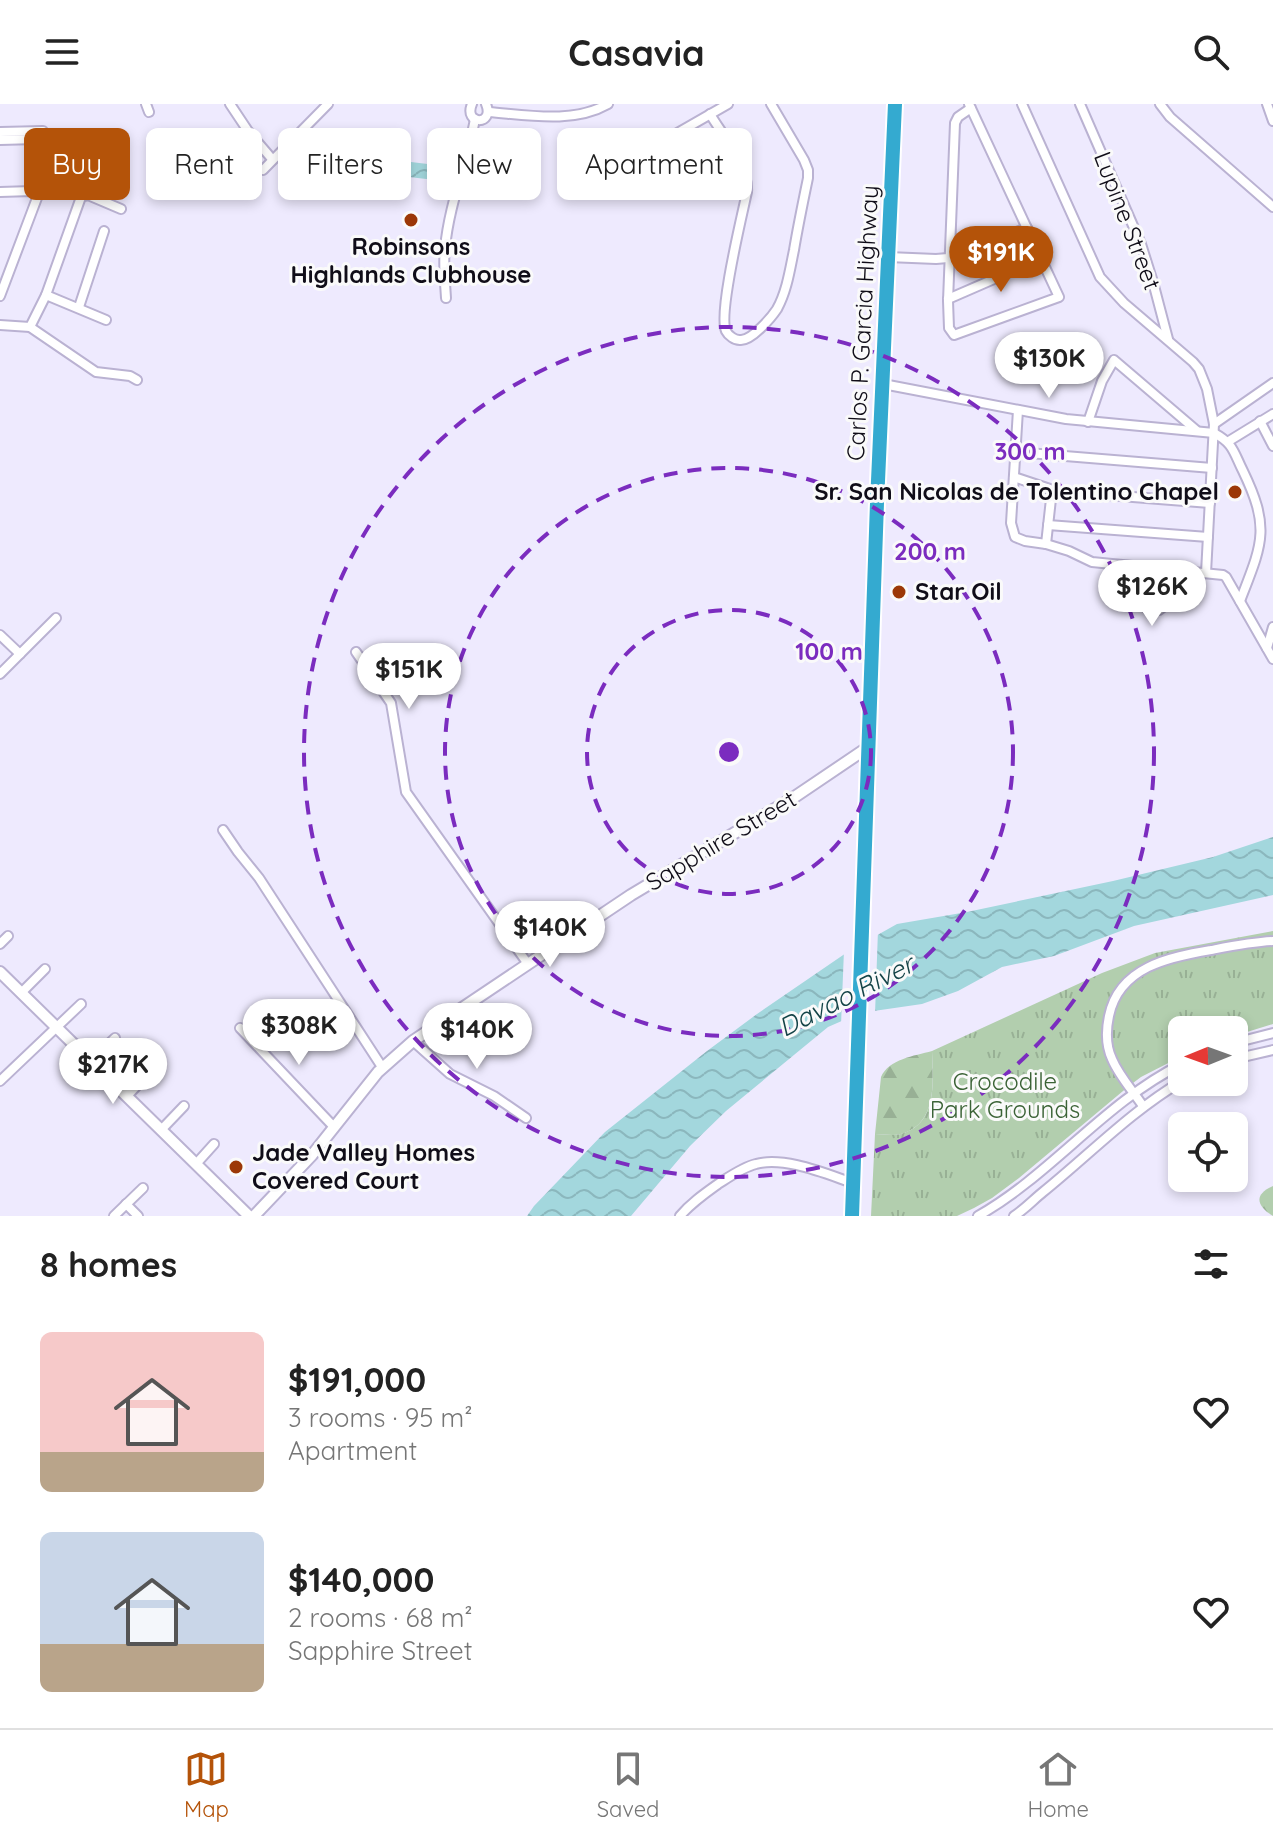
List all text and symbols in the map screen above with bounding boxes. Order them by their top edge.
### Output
icon: menu [40,30,84,74]
text: Casavia [568,30,705,75]
icon: search [1189,30,1233,74]
chip: Buy [24,128,130,200]
chip: Rent [146,128,262,200]
chip: Filters [278,128,411,200]
chip: New [427,128,541,200]
chip: Apartment [557,128,752,200]
street label: Lupine Street [1088,147,1168,294]
street label: Carlos P. Garcia Highway [840,184,884,462]
marker: Robinsons Highlands Clubhouse [402,211,420,229]
pin: $191K [945,226,1057,294]
place label: Robinsons Highlands Clubhouse [291,231,531,289]
text: $191K [967,235,1035,268]
pin: $130K [993,332,1105,400]
text: $130K [1013,341,1085,374]
text: 300 m [994,436,1066,466]
place label: Sr. San Nicolas de Tolentino Chapel [814,476,1219,506]
marker: Sr. San Nicolas de Tolentino Chapel [1226,483,1244,501]
text: 200 m [894,536,966,566]
pin: $126K [1096,560,1208,628]
text: $126K [1116,569,1188,602]
place label: Star Oil [915,576,1002,606]
marker: Star Oil [890,583,908,601]
text: 100 m [795,636,863,666]
pin: $151K [353,643,465,711]
text: $151K [375,652,443,685]
centre of rings [715,738,743,766]
street label: Sapphire Street [640,783,801,897]
pin: $140K [494,901,606,969]
text: $140K [513,910,587,943]
water label: Davao River [772,946,922,1044]
pin: $308K [243,999,355,1067]
pin: $140K [421,1003,533,1071]
text: $308K [261,1008,337,1041]
text: $140K [440,1012,514,1045]
north arrow [1168,1016,1248,1096]
map controls [1168,1016,1248,1192]
pin: $217K [57,1038,169,1106]
text: $217K [77,1047,149,1080]
park label: Crocodile Park Grounds [930,1066,1080,1124]
button: locate [1168,1112,1248,1192]
place label: Jade Valley Homes Covered Court [252,1137,475,1195]
marker: Jade Valley Homes Covered Court [227,1158,245,1176]
icon: filters [1189,1242,1233,1286]
text: 8 homes [40,1243,177,1286]
text: $191,000 [288,1358,426,1401]
icon: home [104,1364,200,1460]
icon: heart [1189,1390,1233,1434]
text: 3 rooms · 95 m² [288,1401,472,1434]
text: Apartment [288,1434,417,1467]
text: $140,000 [288,1558,434,1601]
icon: home [104,1564,200,1660]
icon: heart [1189,1590,1233,1634]
text: 2 rooms · 68 m² [288,1601,473,1634]
text: Sapphire Street [288,1634,473,1667]
tab: Map [184,1747,229,1823]
tab: Saved [597,1747,659,1823]
tab: Home [1027,1747,1089,1823]

